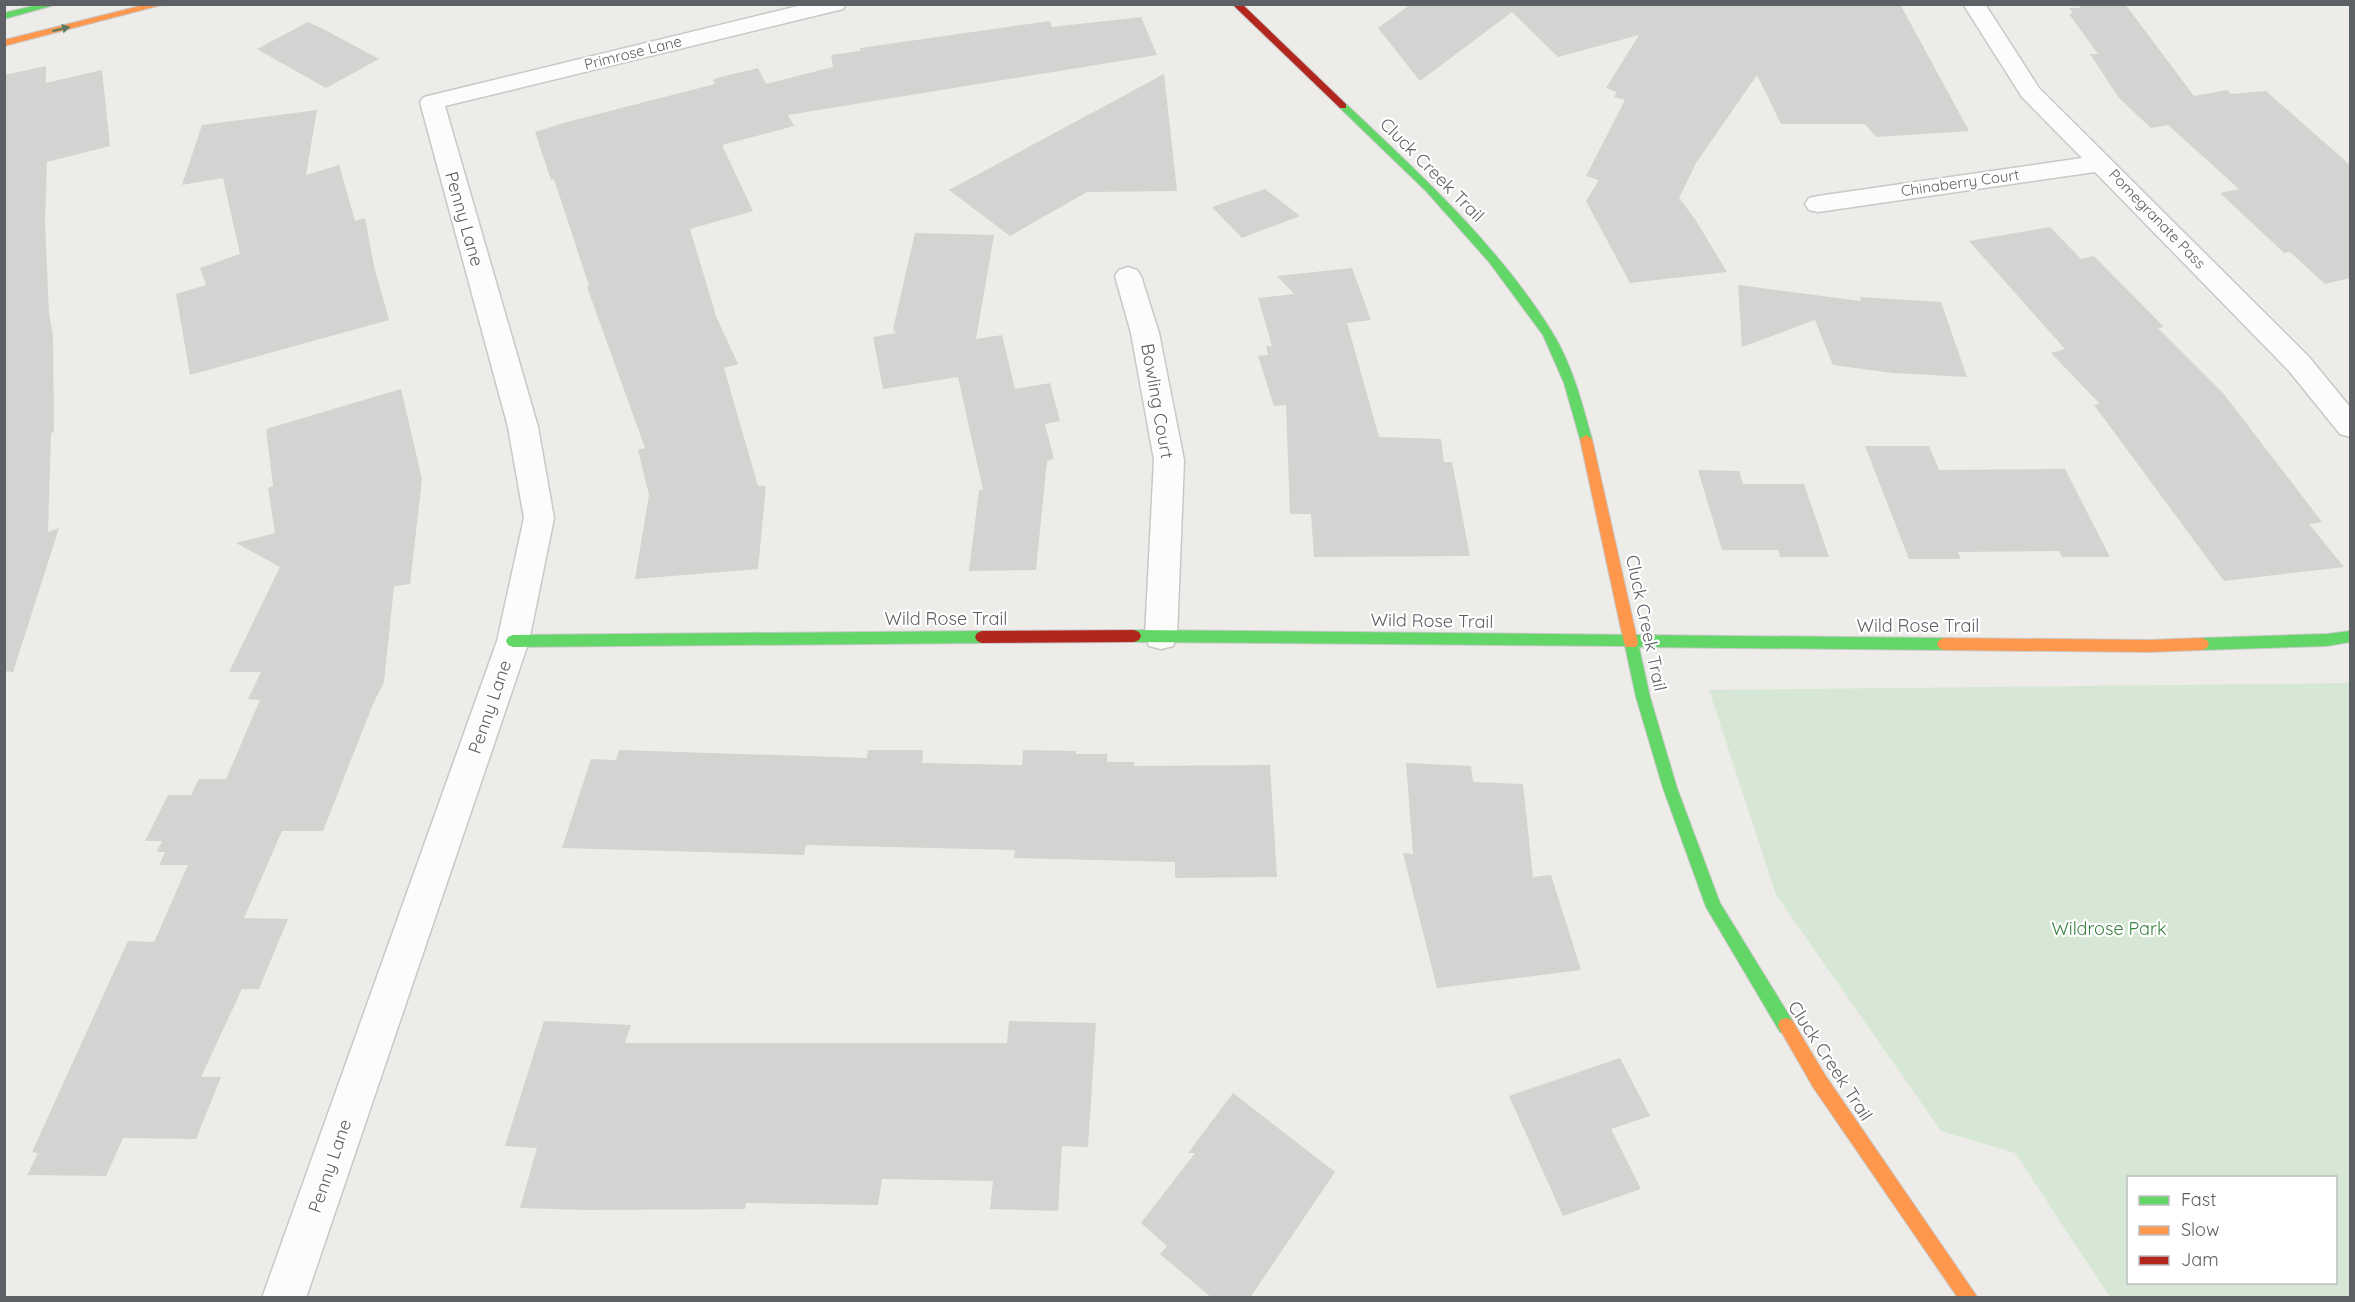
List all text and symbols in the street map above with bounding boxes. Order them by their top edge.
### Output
one-way arrow [52,23,71,33]
street label: Primrose Lane [582,31,684,74]
street label: Cluck Creek Trail [1375,113,1489,227]
street label: Chinaberry Court [1900,165,2020,200]
street label: Pomegranate Pass [2105,165,2210,272]
street label: Penny Lane [440,169,489,269]
street label: Bowling Court [1136,342,1179,460]
street label: Cluck Creek Trail [1621,553,1672,693]
street label: Wild Rose Trail [885,607,1007,630]
street label: Wild Rose Trail [1370,608,1494,633]
street label: Wild Rose Trail [1857,614,1979,637]
street label: Penny Lane [463,657,516,757]
park label: Wildrose Park [2051,917,2167,940]
street label: Cluck Creek Trail [1783,996,1878,1125]
street label: Penny Lane [303,1116,356,1216]
legend [2127,1176,2337,1284]
text: Fast [2181,1188,2216,1211]
text: Slow [2181,1218,2219,1241]
text: Jam [2181,1248,2219,1271]

